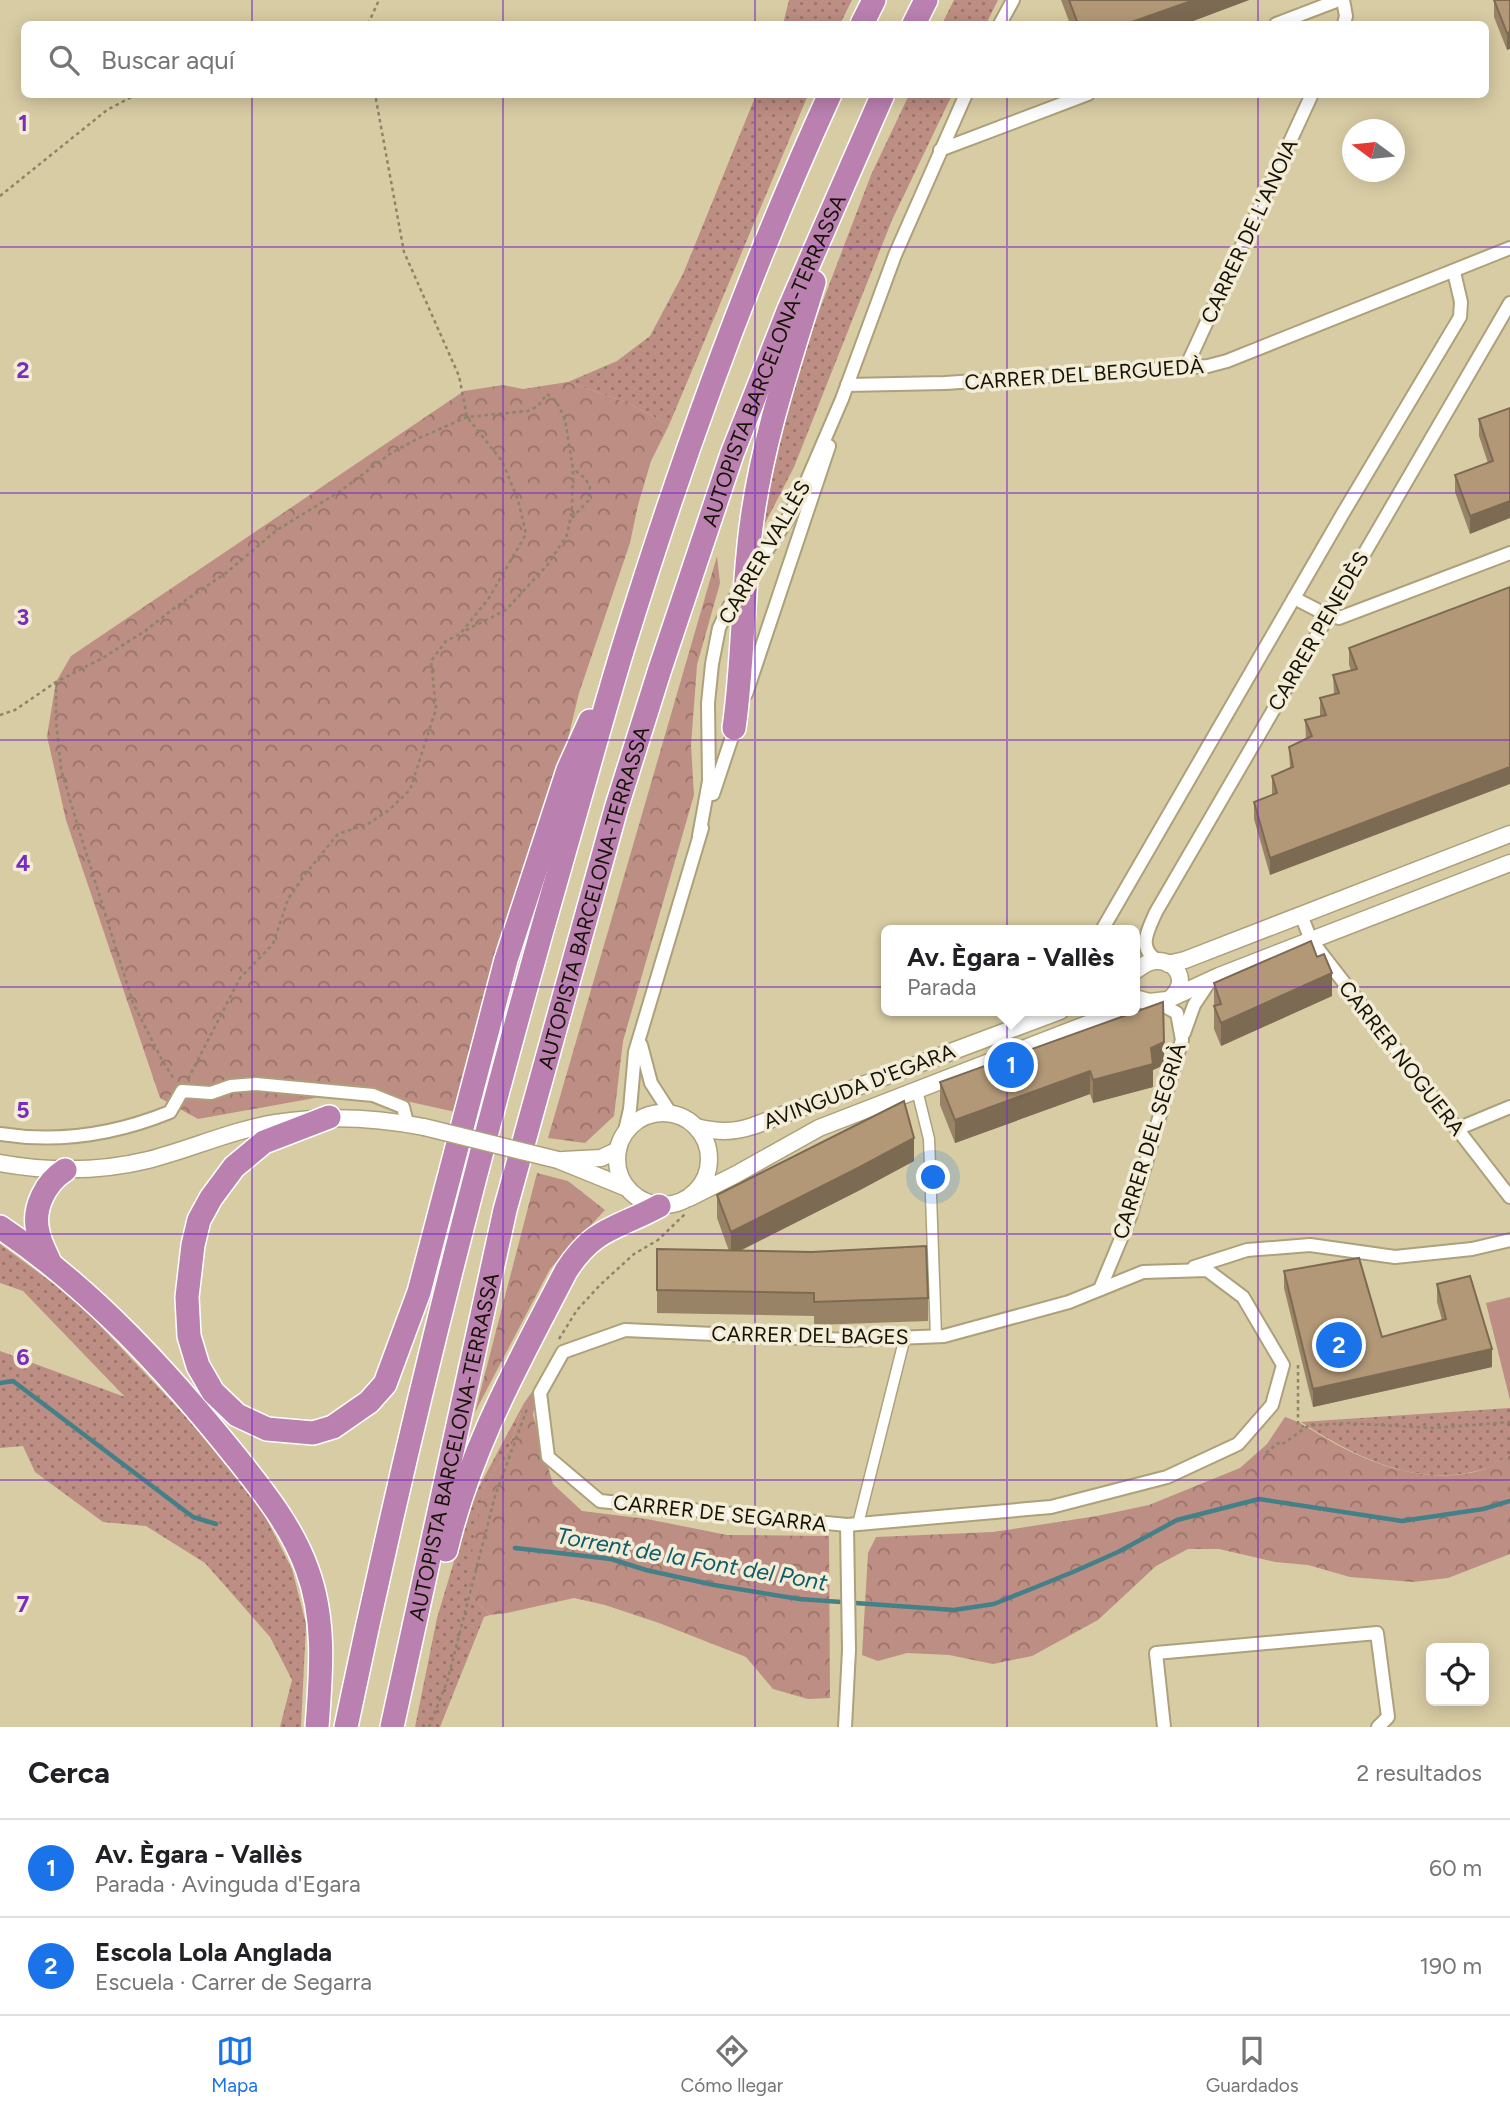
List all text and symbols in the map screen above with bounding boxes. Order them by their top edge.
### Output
search box [21,21,1489,98]
icon: search [45,41,83,79]
text: Buscar aquí [101,44,235,76]
text: 1 [18,109,28,137]
north arrow [1342,119,1405,182]
street label: CARRER DE L'ANOIA [1195,135,1303,327]
street label: AUTOPISTA BARCELONA-TERRASSA [696,190,850,530]
street label: CARRER DEL BERGUEDÀ [964,353,1204,395]
text: 2 [16,356,30,384]
street label: CARRER VALLÈS [713,476,815,628]
street label: CARRER PENEDÈS [1262,547,1374,715]
text: 3 [17,603,29,631]
street label: AUTOPISTA BARCELONA-TERRASSA [532,723,654,1072]
text: 4 [16,849,30,877]
popup [881,925,1140,1016]
text: Av. Ègara - Vallès [907,941,1114,973]
text: Parada [907,973,977,1001]
street label: CARRER NOGUERA [1334,976,1470,1140]
street label: AVINGUDA D'EGARA [760,1038,958,1134]
pin: 1 [988,1039,1034,1091]
street label: CARRER DEL SEGRIÀ [1107,1040,1191,1242]
text: 5 [16,1096,30,1124]
your location [916,1160,950,1194]
street label: AUTOPISTA BARCELONA-TERRASSA [403,1270,503,1623]
pin: 2 [1316,1319,1362,1371]
street label: CARRER DEL BAGES [711,1321,909,1349]
text: 6 [16,1343,30,1371]
street label: CARRER DE SEGARRA [612,1489,828,1537]
water label: Torrent de la Font del Pont [554,1521,830,1597]
text: 7 [17,1590,30,1618]
map controls [1426,1643,1489,1706]
button: locate [1426,1643,1489,1706]
text: Cerca [28,1754,110,1791]
text: 2 resultados [1357,1759,1482,1787]
text: Av. Ègara - Vallès [95,1838,302,1870]
text: 1 [46,1854,56,1882]
text: 60 m [1429,1854,1482,1882]
text: Parada · Avinguda d'Egara [95,1870,361,1898]
text: Escola Lola Anglada [95,1936,332,1968]
text: 2 [44,1952,58,1980]
text: 190 m [1419,1952,1482,1980]
text: Escuela · Carrer de Segarra [95,1968,372,1996]
tab: Mapa [211,2032,258,2097]
tab: Cómo llegar [681,2032,783,2097]
tab: Guardados [1206,2032,1299,2097]

